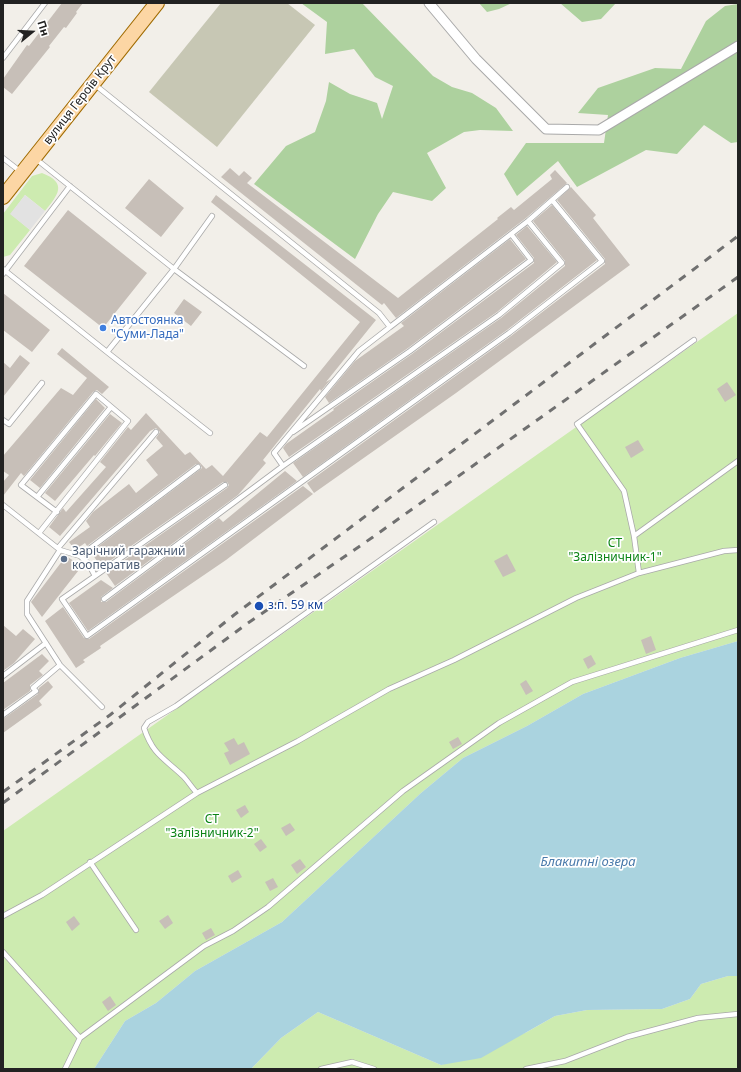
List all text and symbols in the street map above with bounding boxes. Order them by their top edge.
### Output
north arrow [12,12,52,52]
text: Пн [34,18,53,38]
street label: вулиця Героїв Крут [41,52,119,148]
place label: Автостоянка "Суми-Лада" [111,314,184,342]
marker: Автостоянка "Суми-Лада" [98,323,108,333]
park label: СТ "Залізничник-1" [568,537,662,565]
place label: Зарічний гаражний кооператив [72,545,185,573]
marker: Зарічний гаражний кооператив [59,554,69,564]
place label: з.п. 59 км [268,599,323,613]
marker: з.п. 59 км [253,600,265,612]
park label: СТ "Залізничник-2" [165,813,259,841]
water label: Блакитні озера [540,854,636,870]

